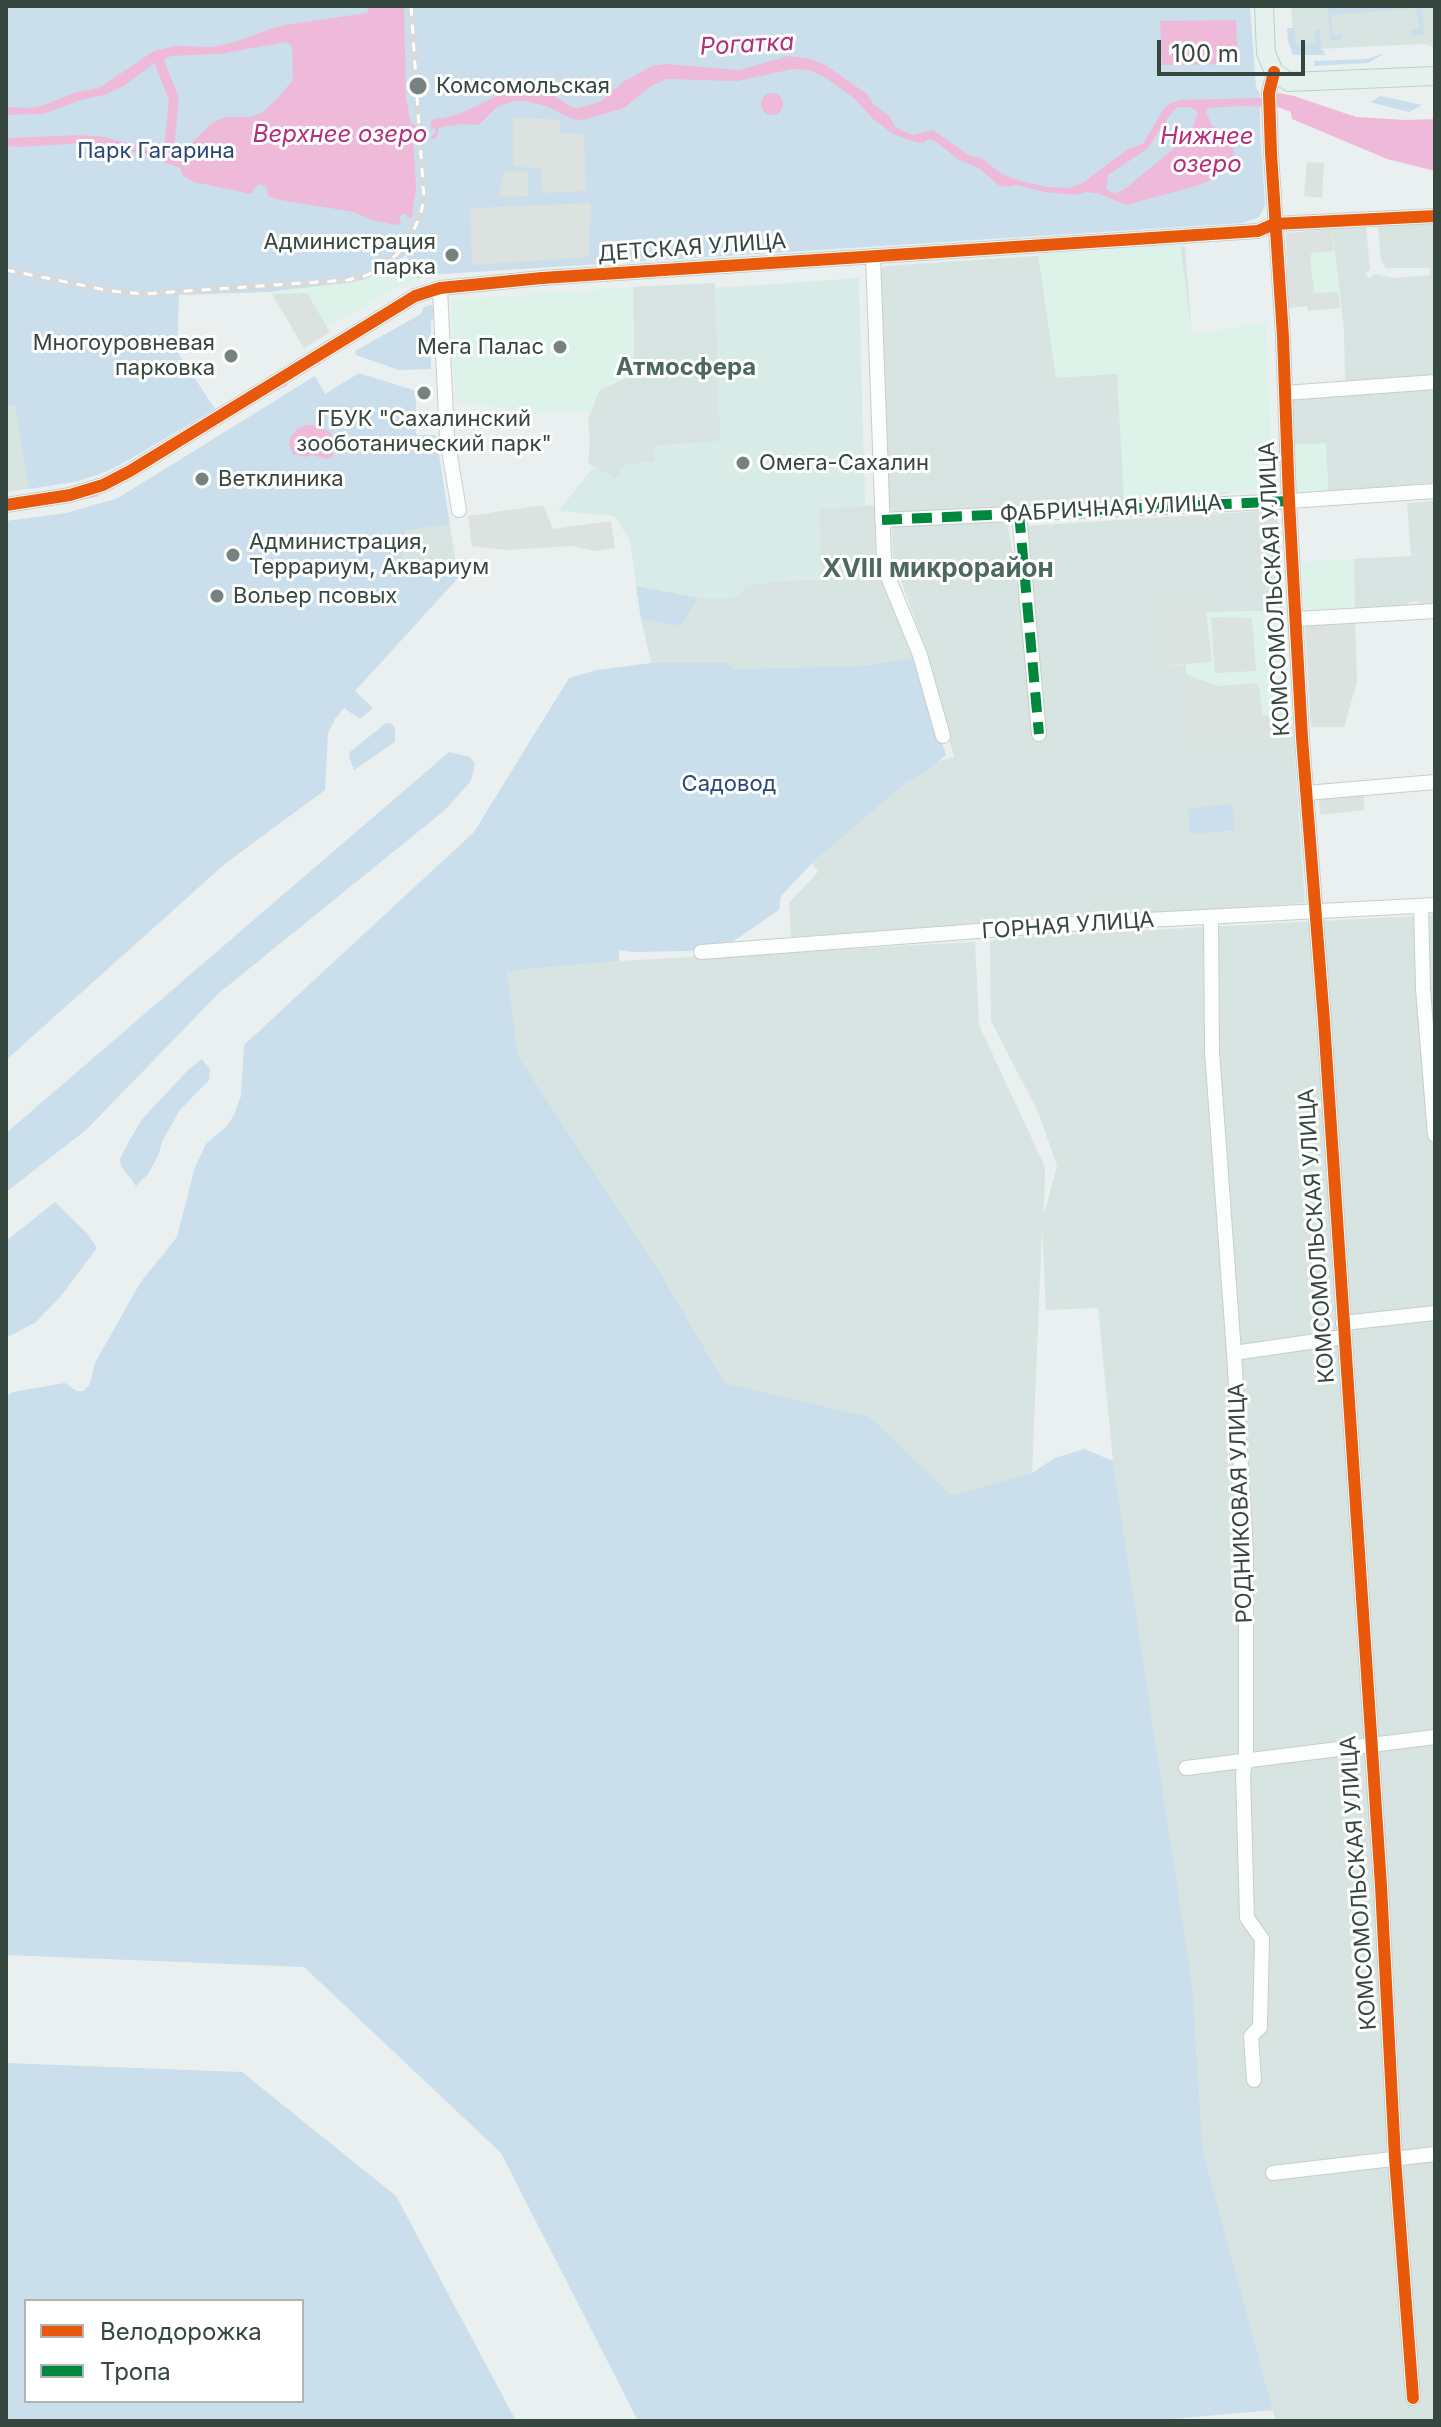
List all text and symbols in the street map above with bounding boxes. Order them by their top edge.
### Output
scale bar [1161,24,1309,74]
water label: Рогатка [699,28,795,62]
text: 100 m [1171,39,1239,68]
place label: Комсомольская [436,73,610,99]
marker: Комсомольская [407,75,429,97]
water label: Верхнее озеро [253,121,427,149]
water label: Нижнее озеро [1160,123,1254,179]
park label: Парк Гагарина [77,138,235,164]
street label: ДЕТСКАЯ УЛИЦА [597,228,787,268]
place label: Администрация парка [264,229,436,280]
marker: Администрация парка [443,246,461,264]
place label: Многоуровневая парковка [33,330,215,382]
place label: Мега Палас [417,334,544,360]
marker: Мега Палас [551,338,569,356]
marker: Многоуровневая парковка [222,347,240,365]
district label: Атмосфера [616,354,756,382]
marker: ГБУК "Сахалинский зооботанический парк" [415,384,433,402]
place label: ГБУК "Сахалинский зооботанический парк" [296,406,552,458]
street label: КОМСОМОЛЬСКАЯ УЛИЦА [1254,441,1296,737]
place label: Омега-Сахалин [759,450,929,476]
marker: Омега-Сахалин [734,454,752,472]
place label: Ветклиника [218,466,344,492]
marker: Ветклиника [193,470,211,488]
street label: ФАБРИЧНАЯ УЛИЦА [999,490,1223,528]
place label: Администрация, Террариум, Аквариум [249,529,489,580]
marker: Администрация, Террариум, Аквариум [224,546,242,564]
district label: XVIII микрорайон [822,553,1054,585]
place label: Вольер псовых [233,583,397,609]
marker: Вольер псовых [208,587,226,605]
park label: Садовод [682,771,776,797]
street label: ГОРНАЯ УЛИЦА [981,907,1155,945]
street label: КОМСОМОЛЬСКАЯ УЛИЦА [1294,1088,1340,1384]
street label: РОДНИКОВАЯ УЛИЦА [1224,1382,1258,1624]
street label: КОМСОМОЛЬСКАЯ УЛИЦА [1336,1735,1382,2031]
legend [24,2299,304,2403]
text: Велодорожка [100,2317,262,2346]
text: Тропа [100,2357,171,2386]

